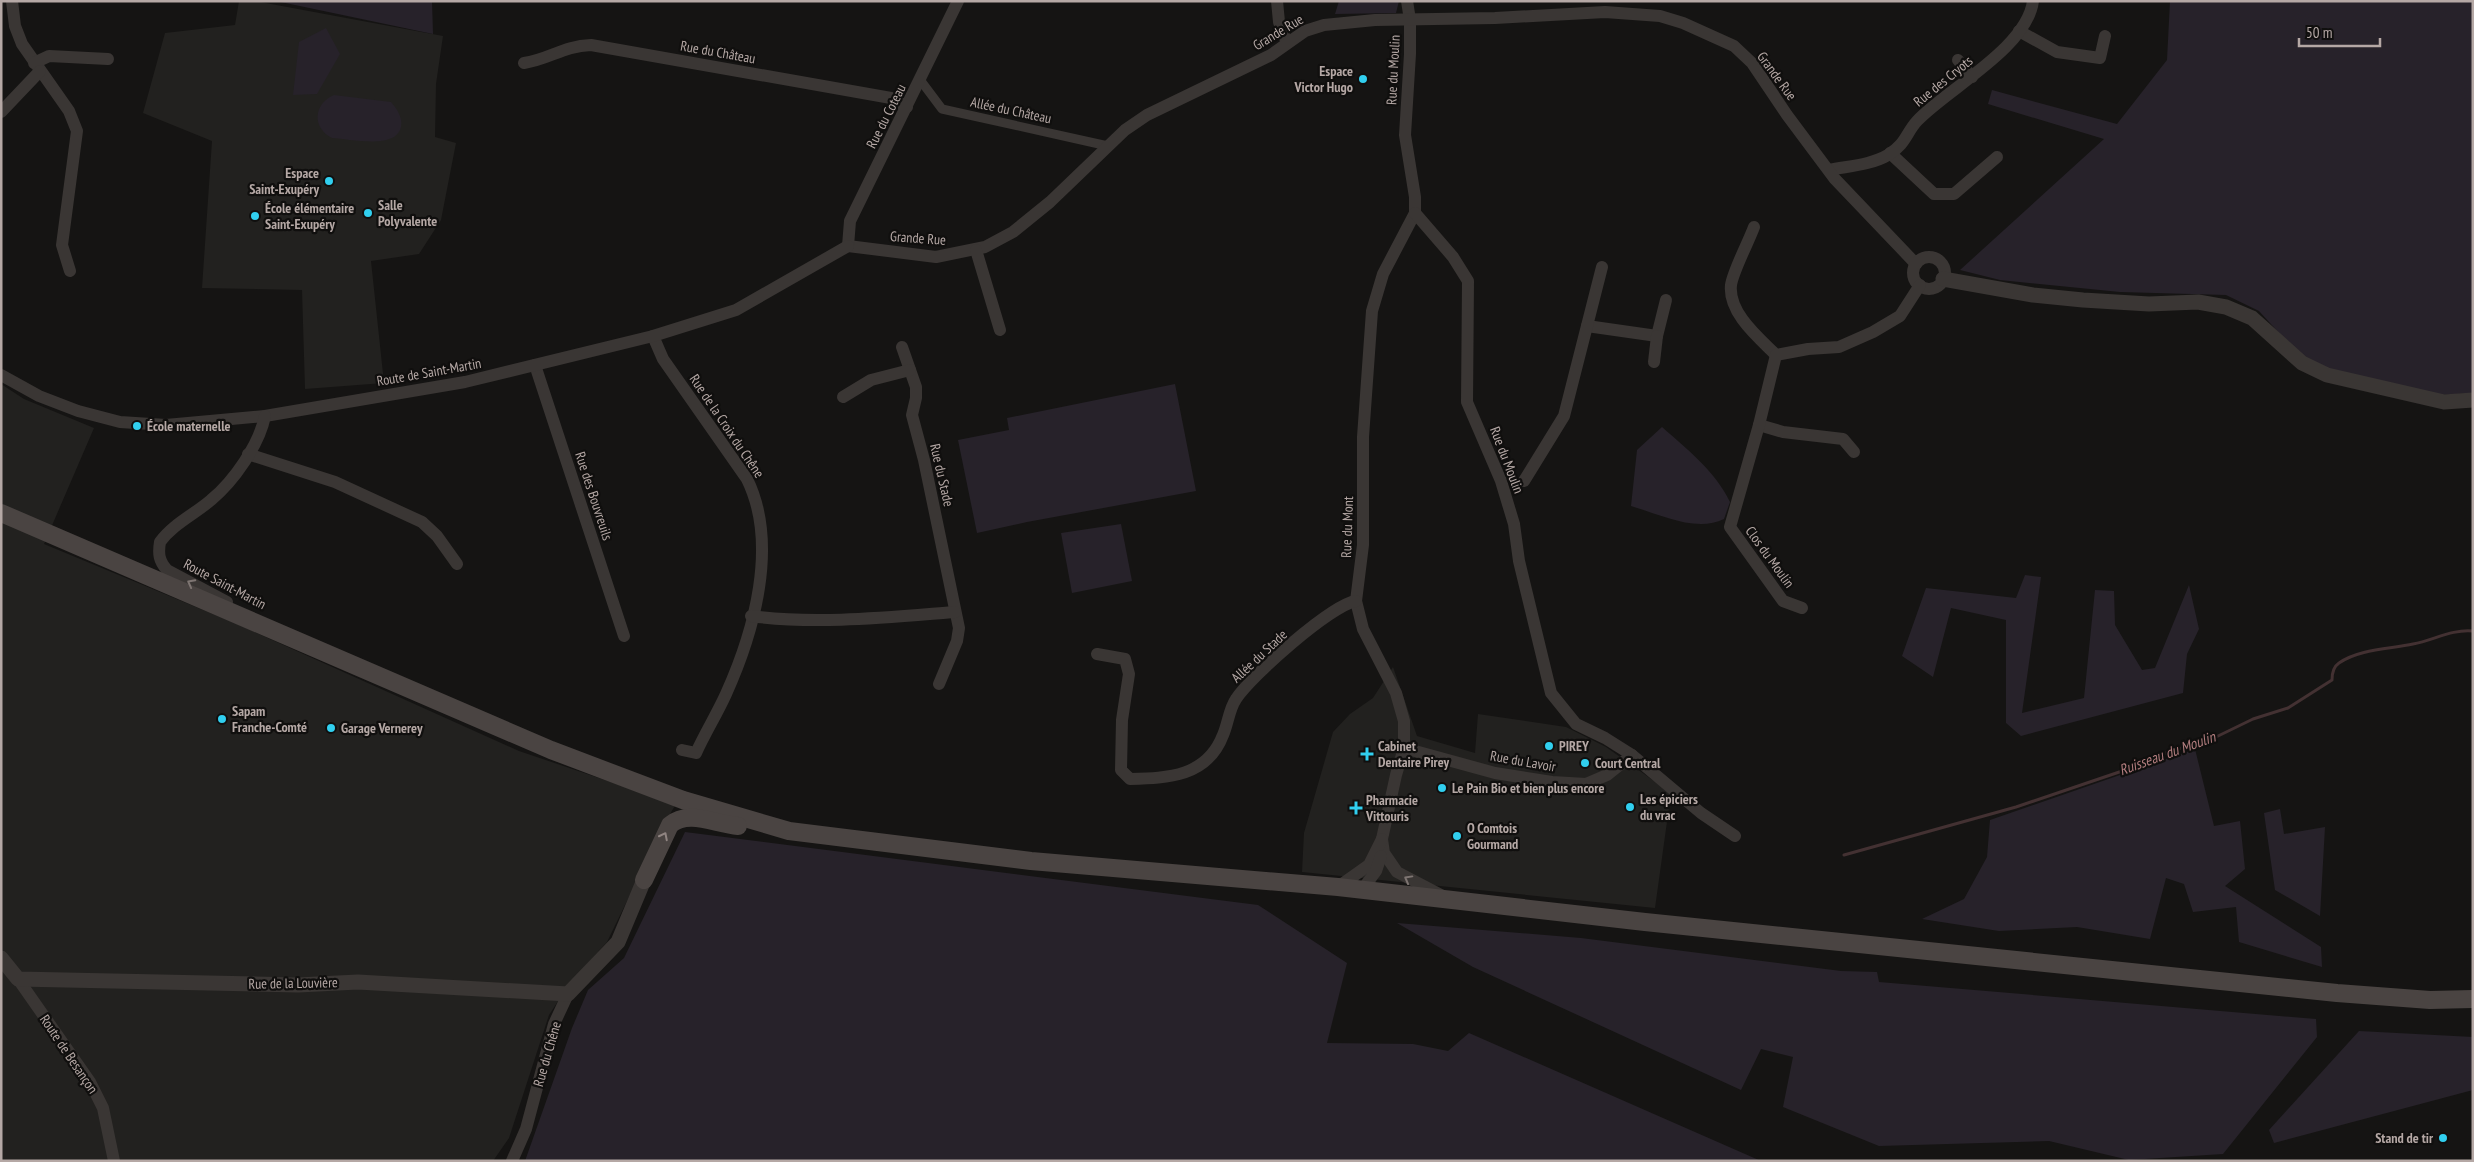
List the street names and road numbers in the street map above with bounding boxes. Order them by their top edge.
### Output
street label: Grande Rue [1249,10,1307,54]
street label: Rue du Moulin [1382,35,1404,105]
street label: Rue du Château [679,37,757,67]
street label: Grande Rue [1753,48,1801,104]
street label: Rue des Cryots [1910,51,1976,110]
street label: Rue du Coteau [862,81,910,151]
street label: Allée du Château [969,93,1053,127]
street label: Grande Rue [890,227,947,249]
street label: Route de Saint-Martin [375,354,483,390]
street label: Rue de la Croix du Chêne [686,371,768,481]
street label: Rue du Moulin [1486,424,1528,496]
street label: Rue du Stade [926,442,958,508]
street label: Rue des Bouvreuils [571,449,617,543]
street label: Rue du Mont [1337,496,1357,558]
street label: Clos du Moulin [1742,523,1798,591]
street label: Route Saint-Martin [181,555,269,613]
street label: Allée du Stade [1227,625,1291,686]
street label: Rue du Lavoir [1489,746,1557,776]
street label: Rue de la Louvière [248,973,338,993]
street label: Route de Besançon [36,1011,102,1097]
street label: Rue du Chêne [529,1019,565,1089]

